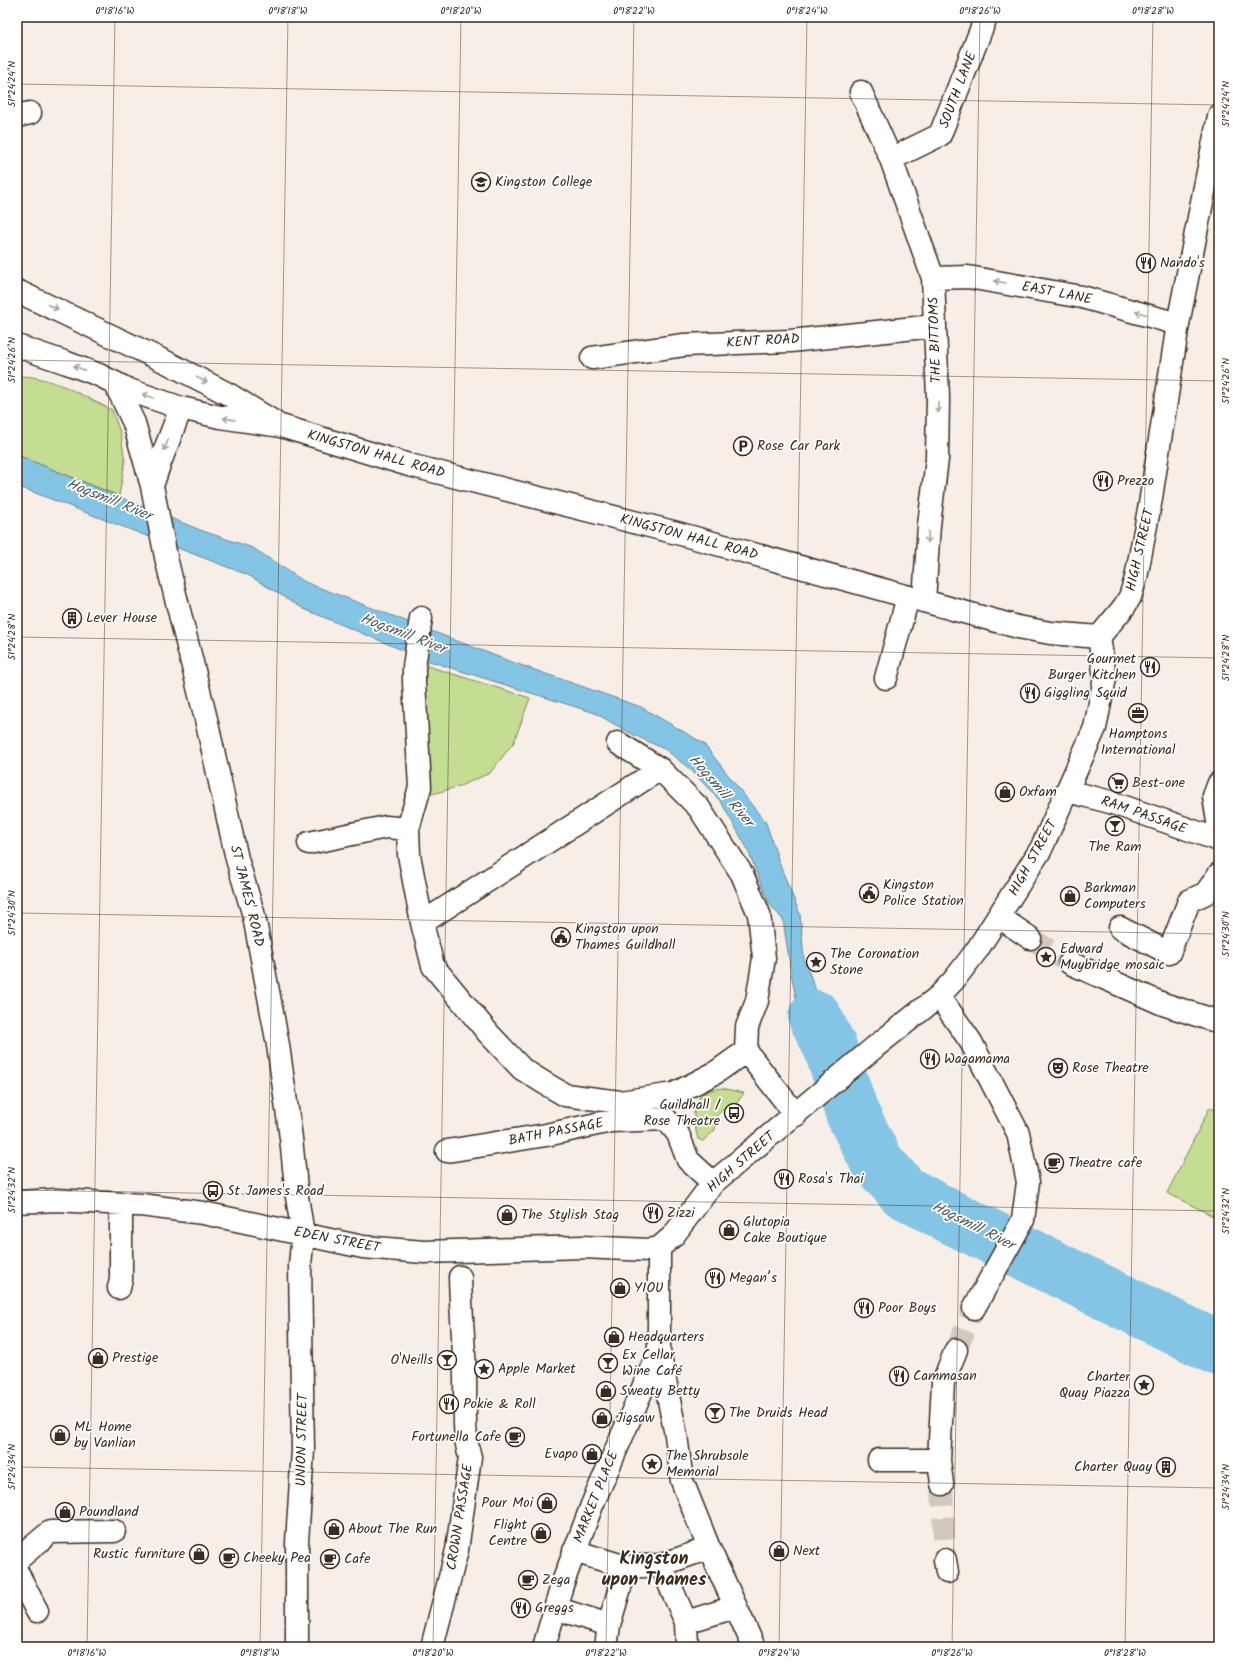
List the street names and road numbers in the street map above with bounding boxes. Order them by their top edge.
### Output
street label: SOUTH LANE [933,48,983,132]
street label: EAST LANE [1020,275,1095,311]
street label: THE BITTOMS [922,296,947,383]
street label: KENT ROAD [726,328,800,354]
street label: KINGSTON HALL ROAD [305,424,447,484]
street label: HIGH STREET [1120,505,1161,594]
street label: KINGSTON HALL ROAD [617,508,761,566]
street label: RAM PASSAGE [1098,790,1191,840]
street label: HIGH STREET [1003,815,1064,900]
street label: ST JAMES' ROAD [224,843,270,949]
street label: BATH PASSAGE [507,1112,606,1152]
street label: HIGH STREET [702,1125,781,1198]
street label: EDEN STREET [292,1221,384,1259]
street label: UNION STREET [290,1392,314,1487]
street label: MARKET PLACE [568,1447,625,1546]
street label: CROWN PASSAGE [441,1461,479,1572]

